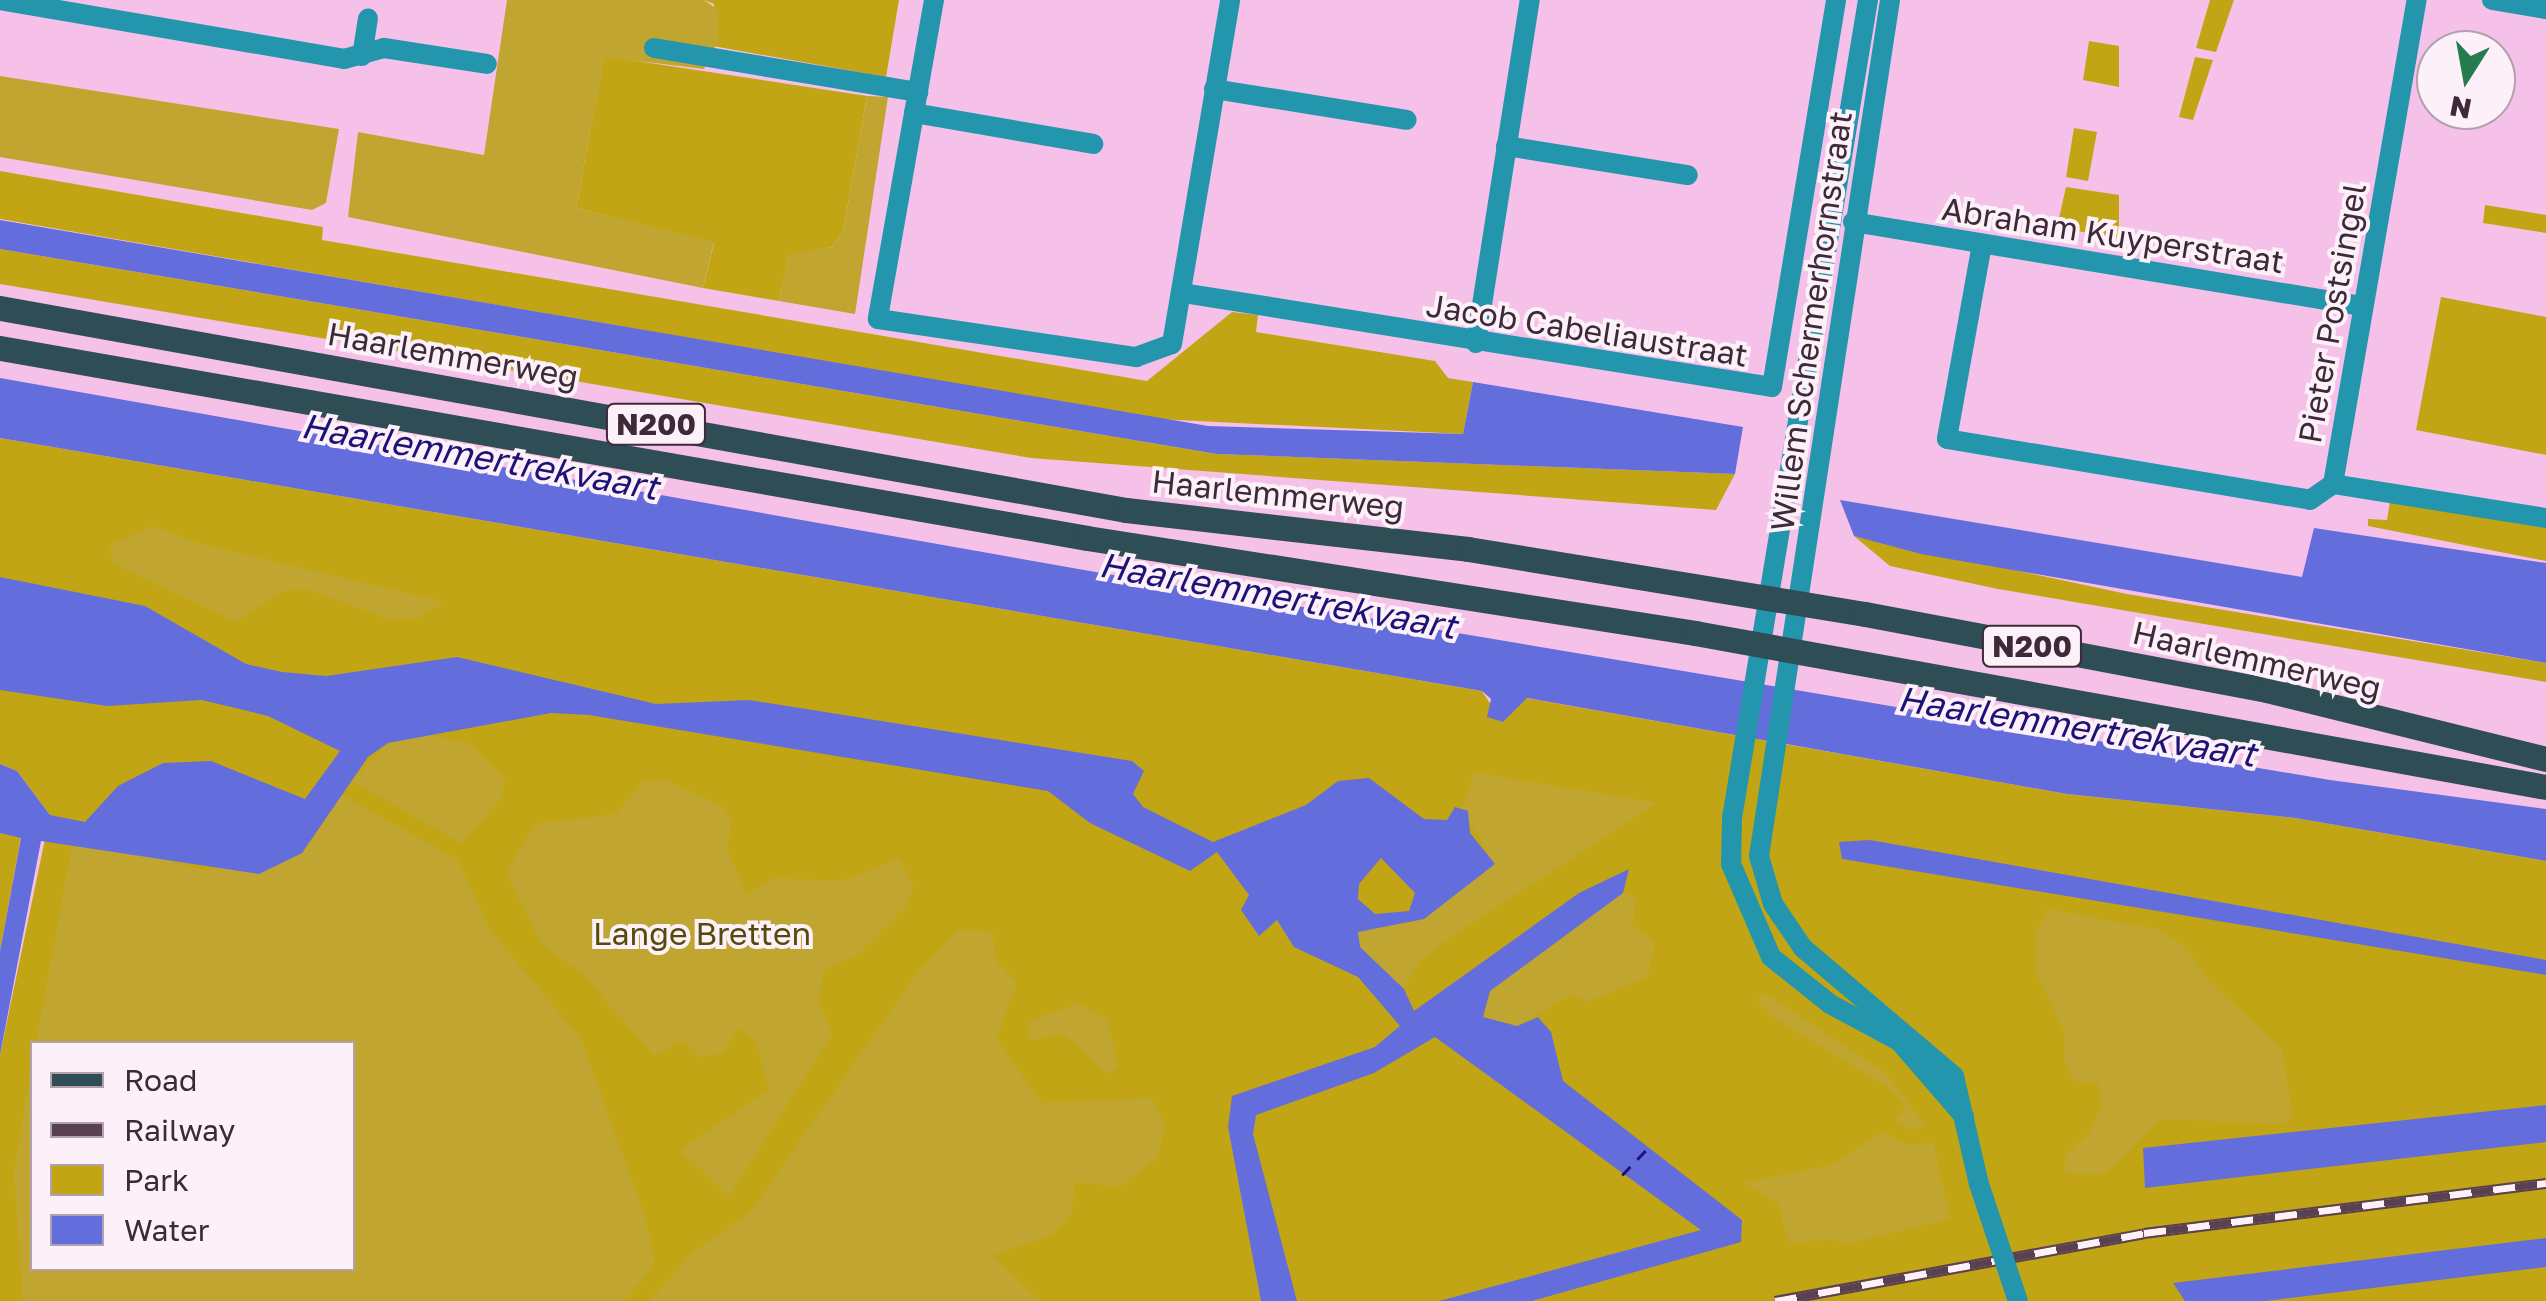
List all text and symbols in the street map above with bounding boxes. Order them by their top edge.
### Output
north arrow [2416,30,2516,130]
text: N [2447,90,2474,126]
street label: Willem Schermerhornstraat [1762,108,1860,534]
street label: Pieter Postsingel [2290,180,2374,446]
street label: Abraham Kuyperstraat [1939,189,2287,281]
street label: Jacob Cabeliaustraat [1423,286,1751,374]
street label: Haarlemmerweg [325,314,581,396]
road number: N200 [604,399,708,449]
water label: Haarlemmertrekvaart [298,404,662,508]
street label: Haarlemmerweg [1150,462,1406,526]
water label: Haarlemmertrekvaart [1096,543,1460,647]
street label: Haarlemmerweg [2129,613,2385,707]
road number: N200 [1980,621,2084,671]
water label: Haarlemmertrekvaart [1895,677,2259,775]
park label: Lange Bretten [593,914,811,952]
legend [30,1041,355,1271]
text: Road [124,1062,198,1098]
text: Railway [124,1112,235,1148]
text: Park [124,1162,189,1198]
text: Water [124,1212,209,1248]

